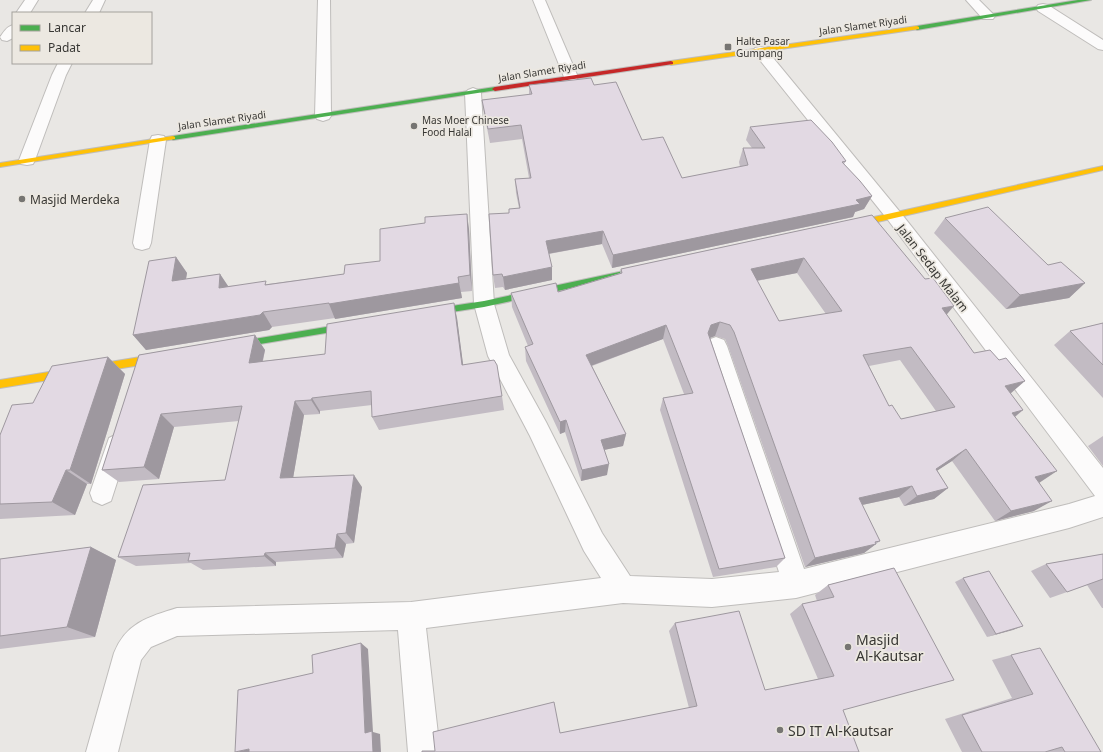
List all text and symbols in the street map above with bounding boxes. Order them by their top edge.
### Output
legend [12,12,152,64]
street label: Jalan Slamet Riyadi [817,12,908,38]
text: Lancar [48,19,86,36]
place label: Halte Pasar Gumpang [736,34,790,60]
text: Padat [48,39,81,56]
marker: Halte Pasar Gumpang [723,42,733,52]
street label: Jalan Slamet Riyadi [496,57,587,85]
street label: Jalan Slamet Riyadi [176,107,267,133]
place label: Mas Moer Chinese Food Halal [422,113,509,139]
marker: Mas Moer Chinese Food Halal [409,121,419,131]
place label: Masjid Merdeka [30,191,120,208]
marker: Masjid Merdeka [17,194,27,204]
street label: Jalan Sedap Malam [893,220,973,315]
place label: Masjid Al-Kautsar [856,630,924,665]
marker: Masjid Al-Kautsar [843,642,853,652]
place label: SD IT Al-Kautsar [788,721,894,740]
marker: SD IT Al-Kautsar [775,725,785,735]

